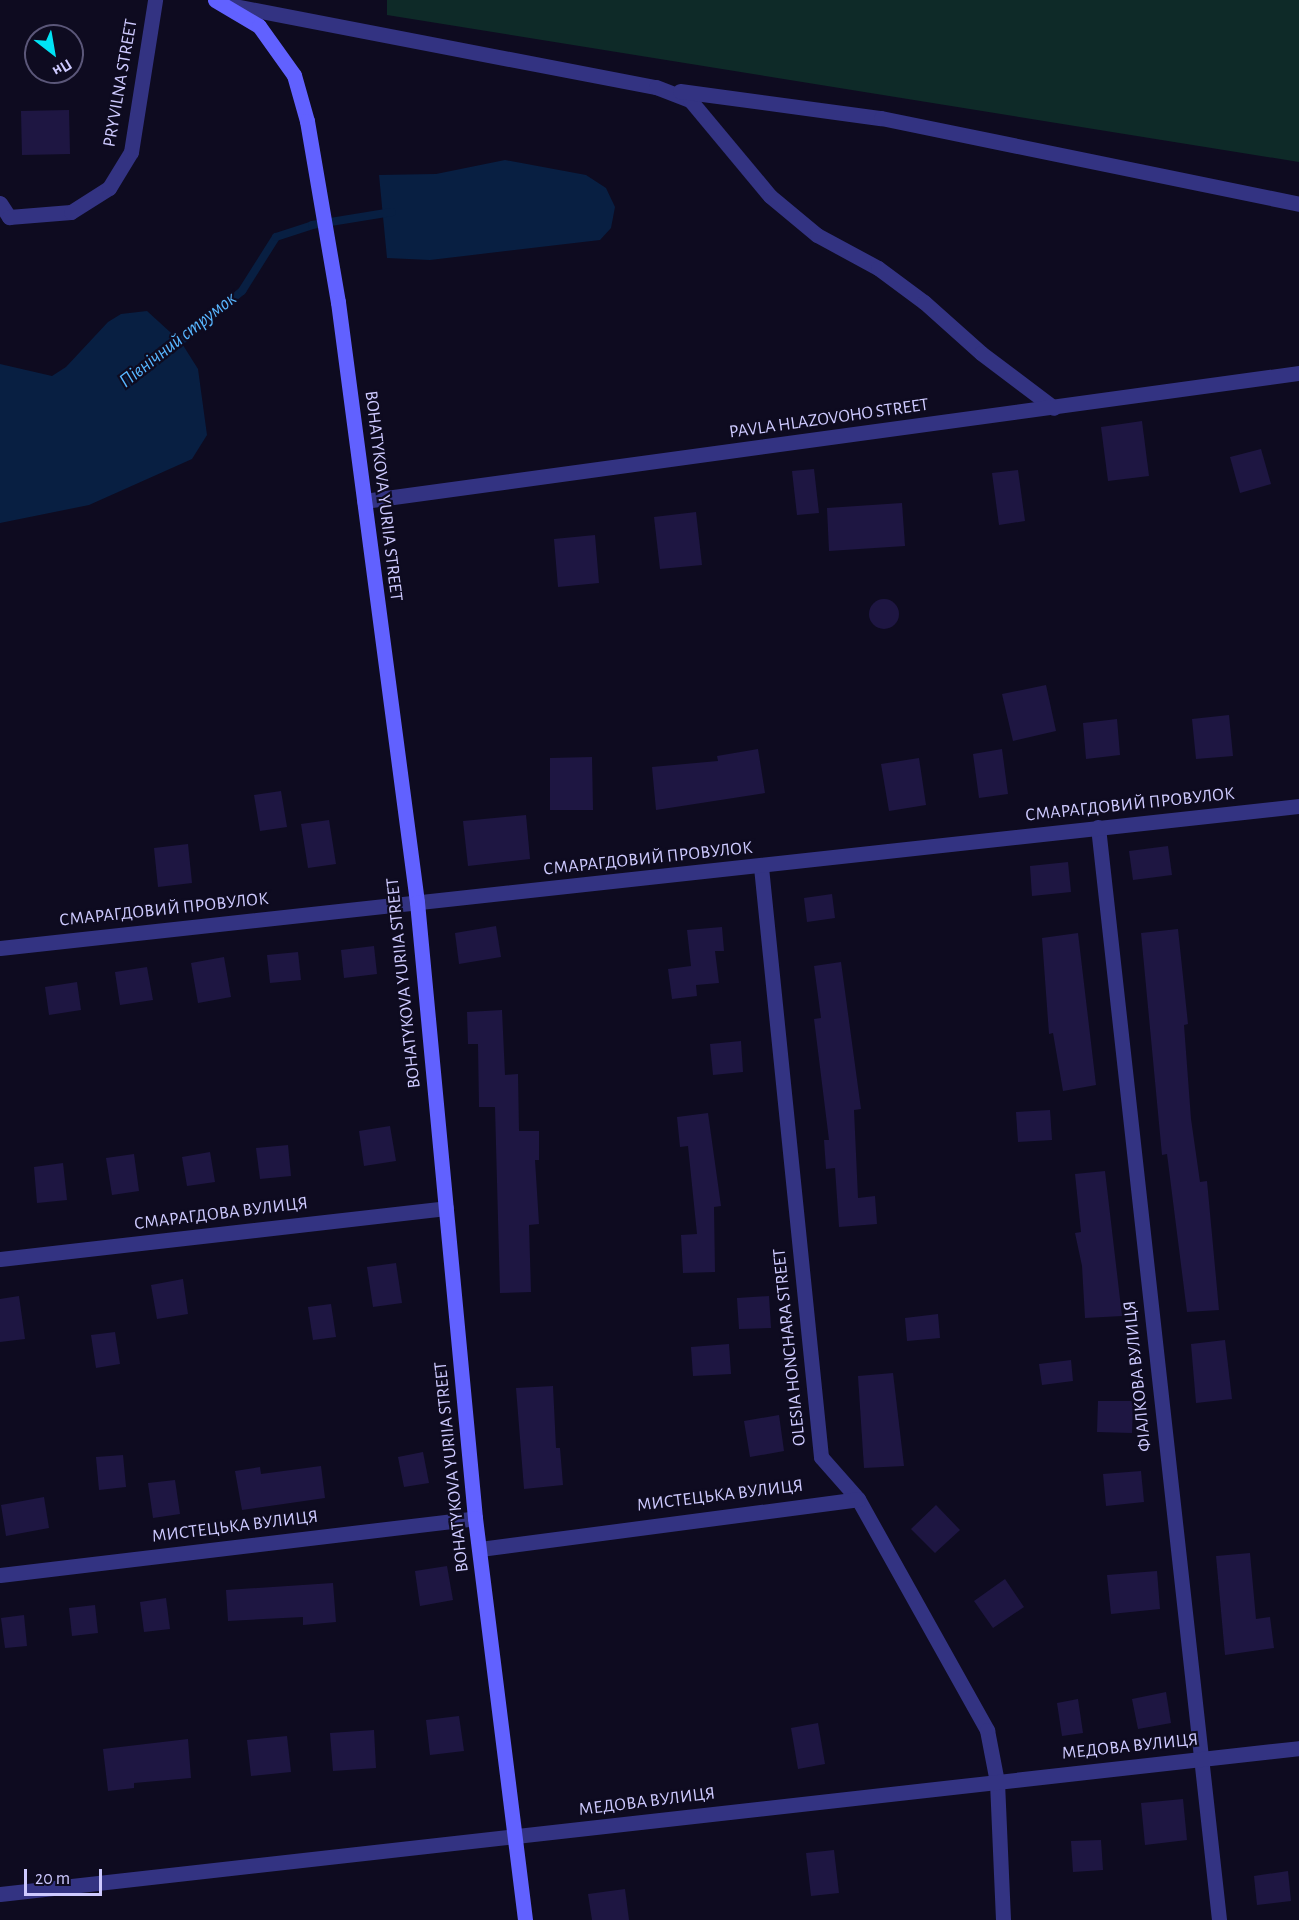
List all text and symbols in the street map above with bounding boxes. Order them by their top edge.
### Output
street label: PRYVILNA STREET [99,17,143,149]
north arrow [24,24,84,84]
text: Пн [50,56,75,80]
water label: Північний струмок [115,287,241,393]
street label: BOHATYKOVA YURIIA STREET [359,390,407,602]
street label: PAVLA HLAZOVOHO STREET [728,394,930,444]
street label: СМАРАГДОВИЙ ПРОВУЛОК [1024,783,1236,827]
street label: СМАРАГДОВИЙ ПРОВУЛОК [542,837,754,881]
street label: BOHATYKOVA YURIIA STREET [382,877,426,1089]
street label: СМАРАГДОВИЙ ПРОВУЛОК [58,888,270,932]
street label: СМАРАГДОВА ВУЛИЦЯ [133,1193,309,1235]
street label: OLESIA HONCHARA STREET [769,1247,811,1447]
street label: ФІАЛКОВА ВУЛИЦЯ [1119,1299,1157,1453]
street label: BOHATYKOVA YURIIA STREET [430,1361,474,1573]
street label: МИСТЕЦЬКА ВУЛИЦЯ [636,1475,804,1517]
street label: МИСТЕЦЬКА ВУЛИЦЯ [151,1506,319,1548]
street label: МЕДОВА ВУЛИЦЯ [1061,1729,1199,1765]
street label: МЕДОВА ВУЛИЦЯ [577,1783,717,1821]
scale bar [27,1857,105,1895]
text: 20 m [35,1870,70,1888]

